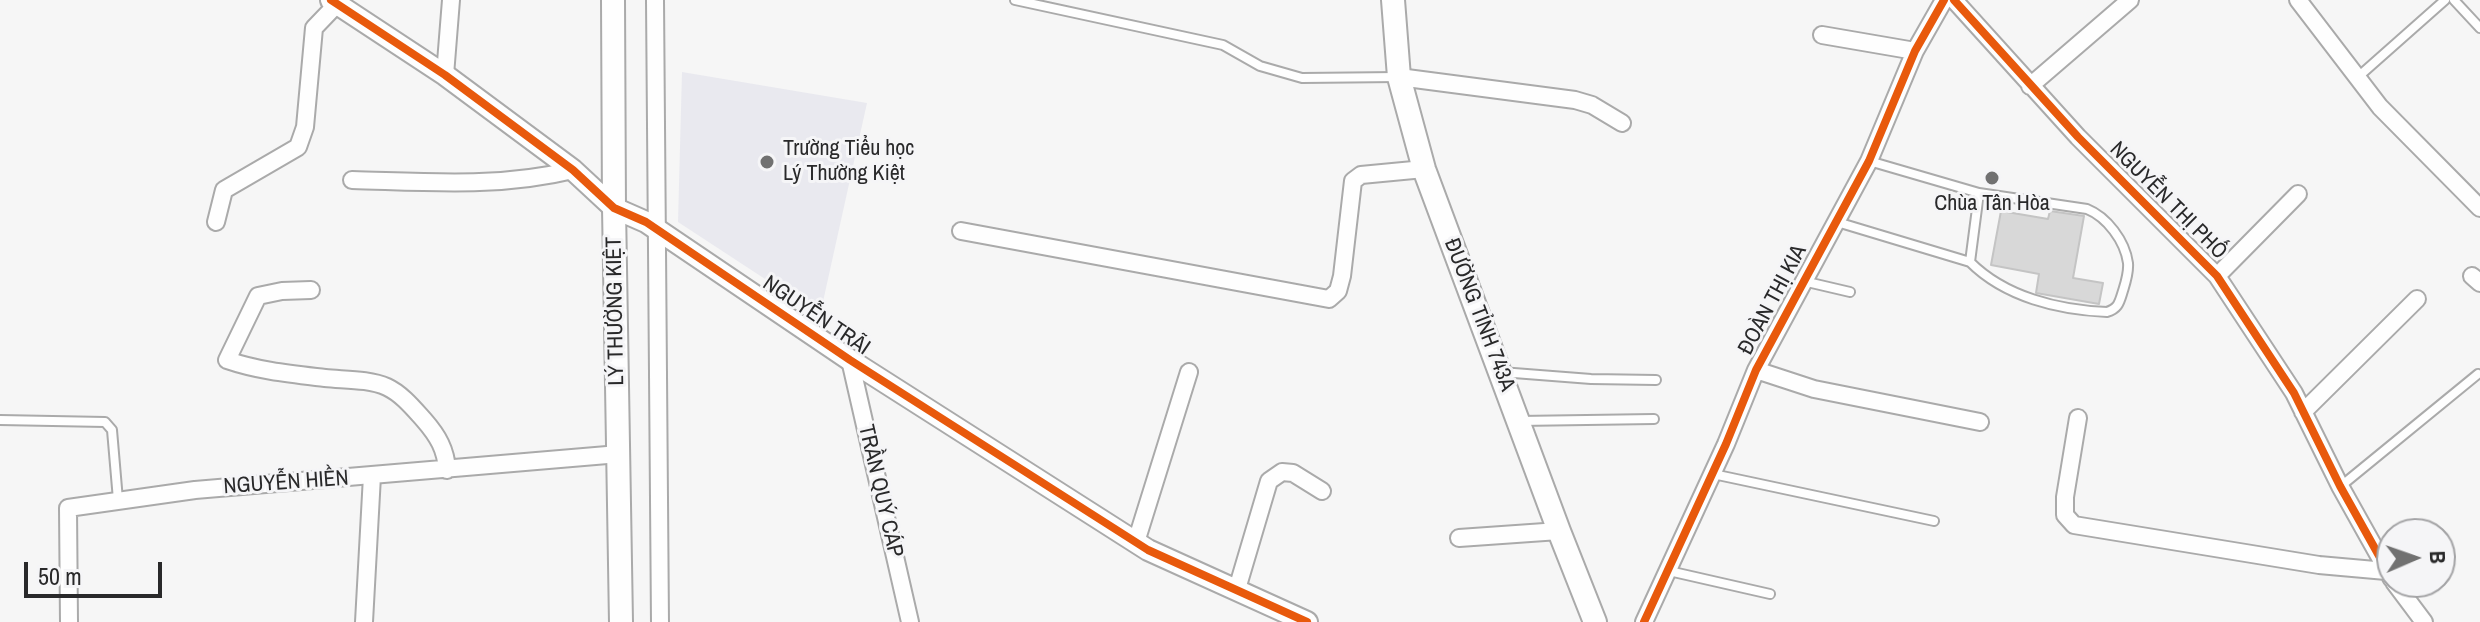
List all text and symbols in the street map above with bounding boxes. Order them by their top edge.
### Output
place label: Trường Tiểu học Lý Thường Kiệt [783,136,914,188]
street label: NGUYỄN THỊ PHỐ [2104,137,2232,265]
marker: Trường Tiểu học Lý Thường Kiệt [758,153,776,171]
marker: Chùa Tân Hòa [1983,169,2001,187]
place label: Chùa Tân Hòa [1934,191,2050,217]
street label: ĐƯỜNG TỈNH 743A [1438,235,1520,395]
street label: LÝ THƯỜNG KIỆT [602,236,630,386]
street label: ĐOÀN THỊ KIA [1733,241,1813,359]
street label: NGUYỄN TRÃI [758,271,874,361]
street label: TRẦN QUÝ CÁP [852,422,908,560]
street label: NGUYỄN HIỀN [223,465,349,501]
north arrow [2376,518,2456,598]
scale bar [28,546,166,596]
text: B [2423,550,2453,564]
text: 50 m [38,560,82,592]

